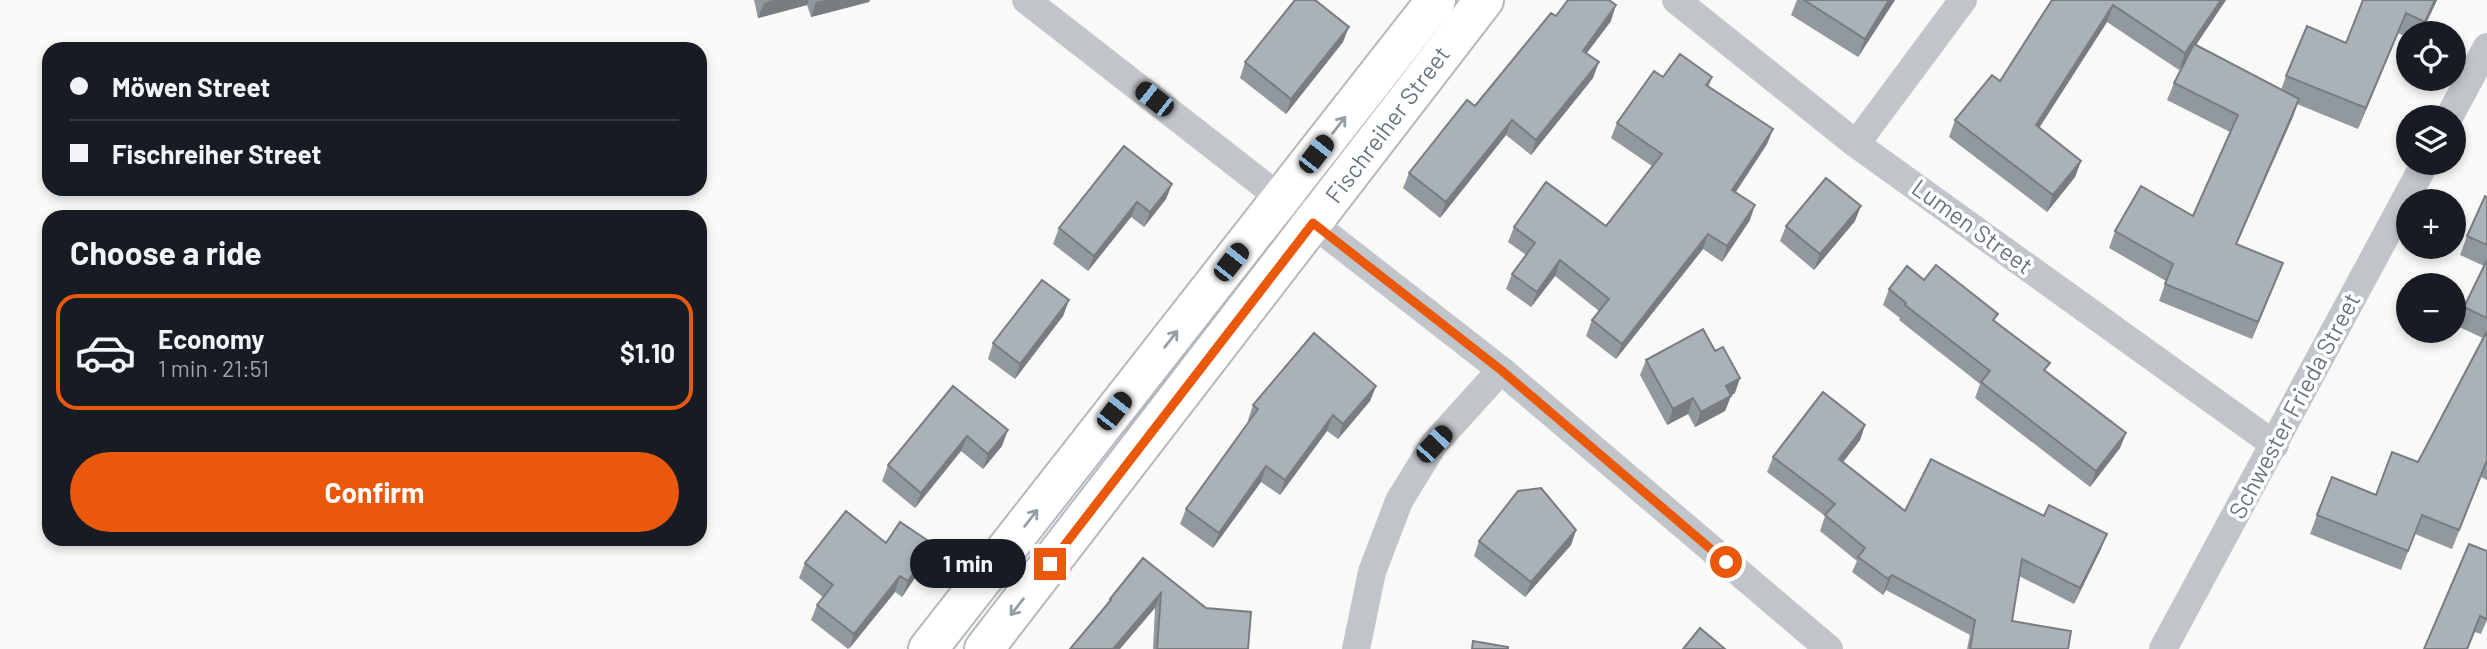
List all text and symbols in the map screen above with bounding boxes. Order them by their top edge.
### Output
map controls [2396,21,2466,343]
button: locate [2396,21,2466,91]
street label: Fischreiher Street [1318,40,1455,208]
text: Möwen Street [112,71,270,102]
car [1131,78,1178,120]
button: layers [2396,105,2466,175]
one-way arrow [1331,116,1346,134]
car [1295,131,1338,177]
text: Fischreiher Street [112,138,321,169]
street label: Lumen Street [1907,172,2039,279]
button: + [2396,189,2466,259]
text: Choose a ride [70,233,262,271]
car [1210,239,1253,285]
button: − [2396,273,2466,343]
street label: Schwester Frieda Street [2222,287,2366,523]
icon: car [74,321,137,384]
text: Economy [158,323,264,354]
one-way arrow [1163,331,1178,349]
text: $1.10 [620,337,675,368]
text: 1 min · 21:51 [158,354,269,382]
car [1093,388,1136,434]
car [1412,421,1457,467]
button: Confirm [70,452,679,532]
one-way arrow [1023,510,1038,528]
callout: 1 min [910,540,1026,588]
route start [1710,546,1742,578]
route end [1034,548,1066,580]
text: 1 min [943,549,993,577]
one-way arrow [1009,597,1024,615]

